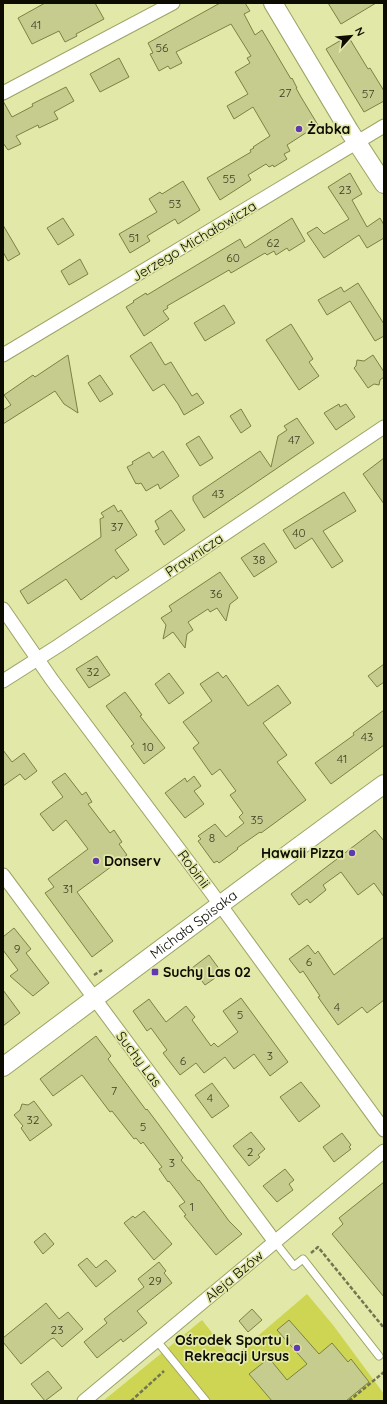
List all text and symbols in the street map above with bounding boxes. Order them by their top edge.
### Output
north arrow [331,16,371,56]
house number: 41 [31,17,41,32]
text: N [352,25,368,38]
house number: 56 [156,40,169,55]
house number: 27 [279,85,291,100]
house number: 57 [362,86,374,101]
place label: Żabka [307,120,350,138]
marker: Żabka [294,124,304,134]
house number: 55 [222,171,236,186]
house number: 23 [339,182,351,197]
house number: 53 [169,196,181,211]
street label: Jerzego Michałowicza [128,197,260,285]
house number: 51 [129,230,139,245]
house number: 62 [266,235,280,250]
house number: 60 [226,250,240,265]
house number: 47 [288,432,300,447]
house number: 43 [212,486,224,501]
house number: 37 [111,519,123,534]
house number: 40 [292,525,306,540]
street label: Prawnicza [162,529,226,581]
house number: 38 [253,552,265,567]
house number: 36 [210,586,223,601]
house number: 32 [87,664,100,679]
house number: 43 [361,729,373,744]
house number: 10 [142,739,154,754]
house number: 41 [337,751,347,766]
house number: 35 [251,812,263,827]
house number: 8 [209,830,215,845]
place label: Hawaii Pizza [261,844,344,862]
street label: Robinii [174,846,214,892]
marker: Hawaii Pizza [347,848,357,858]
place label: Donserv [104,852,161,870]
marker: Donserv [91,856,101,866]
house number: 31 [63,881,73,896]
street label: Michała Spisaka [146,886,241,963]
house number: 9 [14,941,21,956]
house number: 6 [306,954,313,969]
place label: Suchy Las 02 [163,963,251,981]
marker: Suchy Las 02 [150,967,160,977]
house number: 4 [334,999,340,1014]
house number: 5 [237,1007,243,1022]
street label: Suchy Las [112,1028,166,1090]
house number: 3 [267,1048,273,1063]
house number: 6 [180,1053,187,1068]
house number: 7 [111,1083,117,1098]
house number: 4 [207,1090,213,1105]
house number: 32 [27,1112,40,1127]
house number: 5 [140,1119,146,1134]
house number: 2 [247,1144,254,1159]
house number: 3 [169,1155,175,1170]
house number: 1 [190,1199,194,1214]
street label: Aleja Bzów [201,1246,267,1306]
house number: 29 [148,1273,162,1288]
house number: 23 [51,1322,63,1337]
place label: Ośrodek Sportu i Rekreacji Ursus [175,1331,289,1365]
marker: Ośrodek Sportu i Rekreacji Ursus [292,1343,302,1353]

